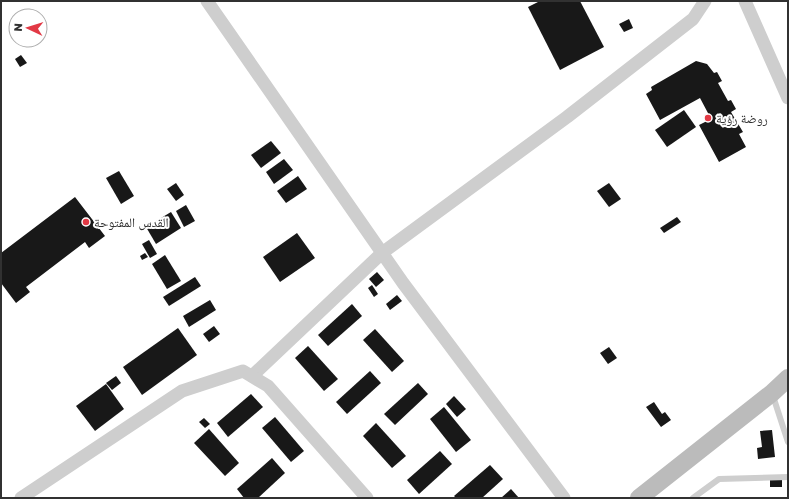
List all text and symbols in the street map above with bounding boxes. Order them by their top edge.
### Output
north arrow [8,8,48,48]
text: N [11,23,24,32]
place label: روضة رؤية [716,110,768,127]
marker: روضة رؤية [703,113,713,123]
place label: القدس المفتوحة [94,214,169,231]
marker: القدس المفتوحة [81,217,91,227]

